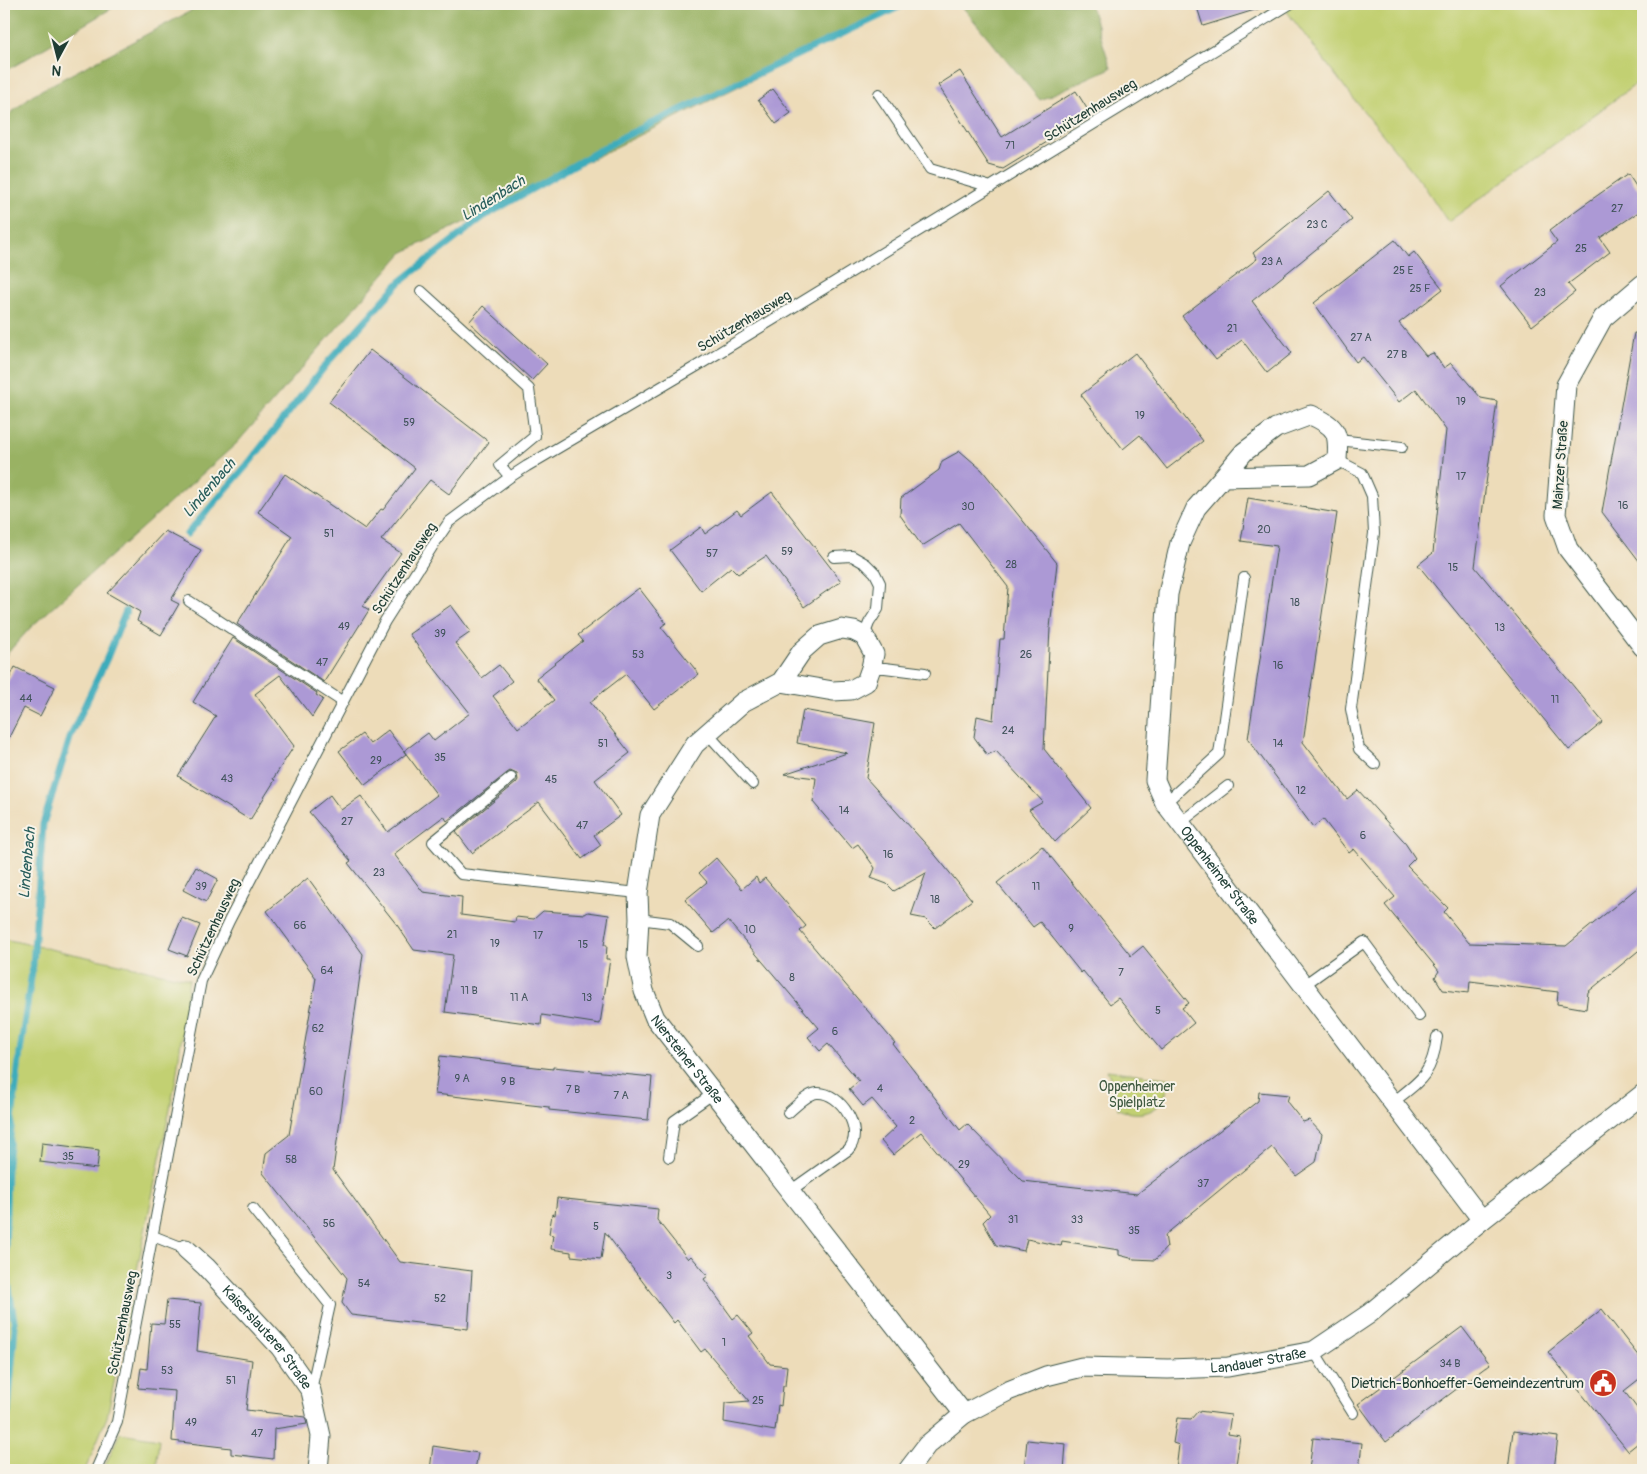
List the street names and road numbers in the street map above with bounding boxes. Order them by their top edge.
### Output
street label: Schützenhausweg [1041,75,1140,146]
street label: Schützenhausweg [694,287,794,356]
street label: Mainzer Straße [1549,420,1572,510]
street label: Schützenhausweg [368,519,440,617]
street label: Oppenheimer Straße [1176,823,1262,928]
street label: Schützenhausweg [183,876,244,979]
street label: Niersteiner Straße [647,1012,727,1107]
street label: Schützenhausweg [104,1269,141,1377]
street label: Kaiserslauterer Straße [218,1282,315,1393]
street label: Landauer Straße [1210,1345,1308,1377]

